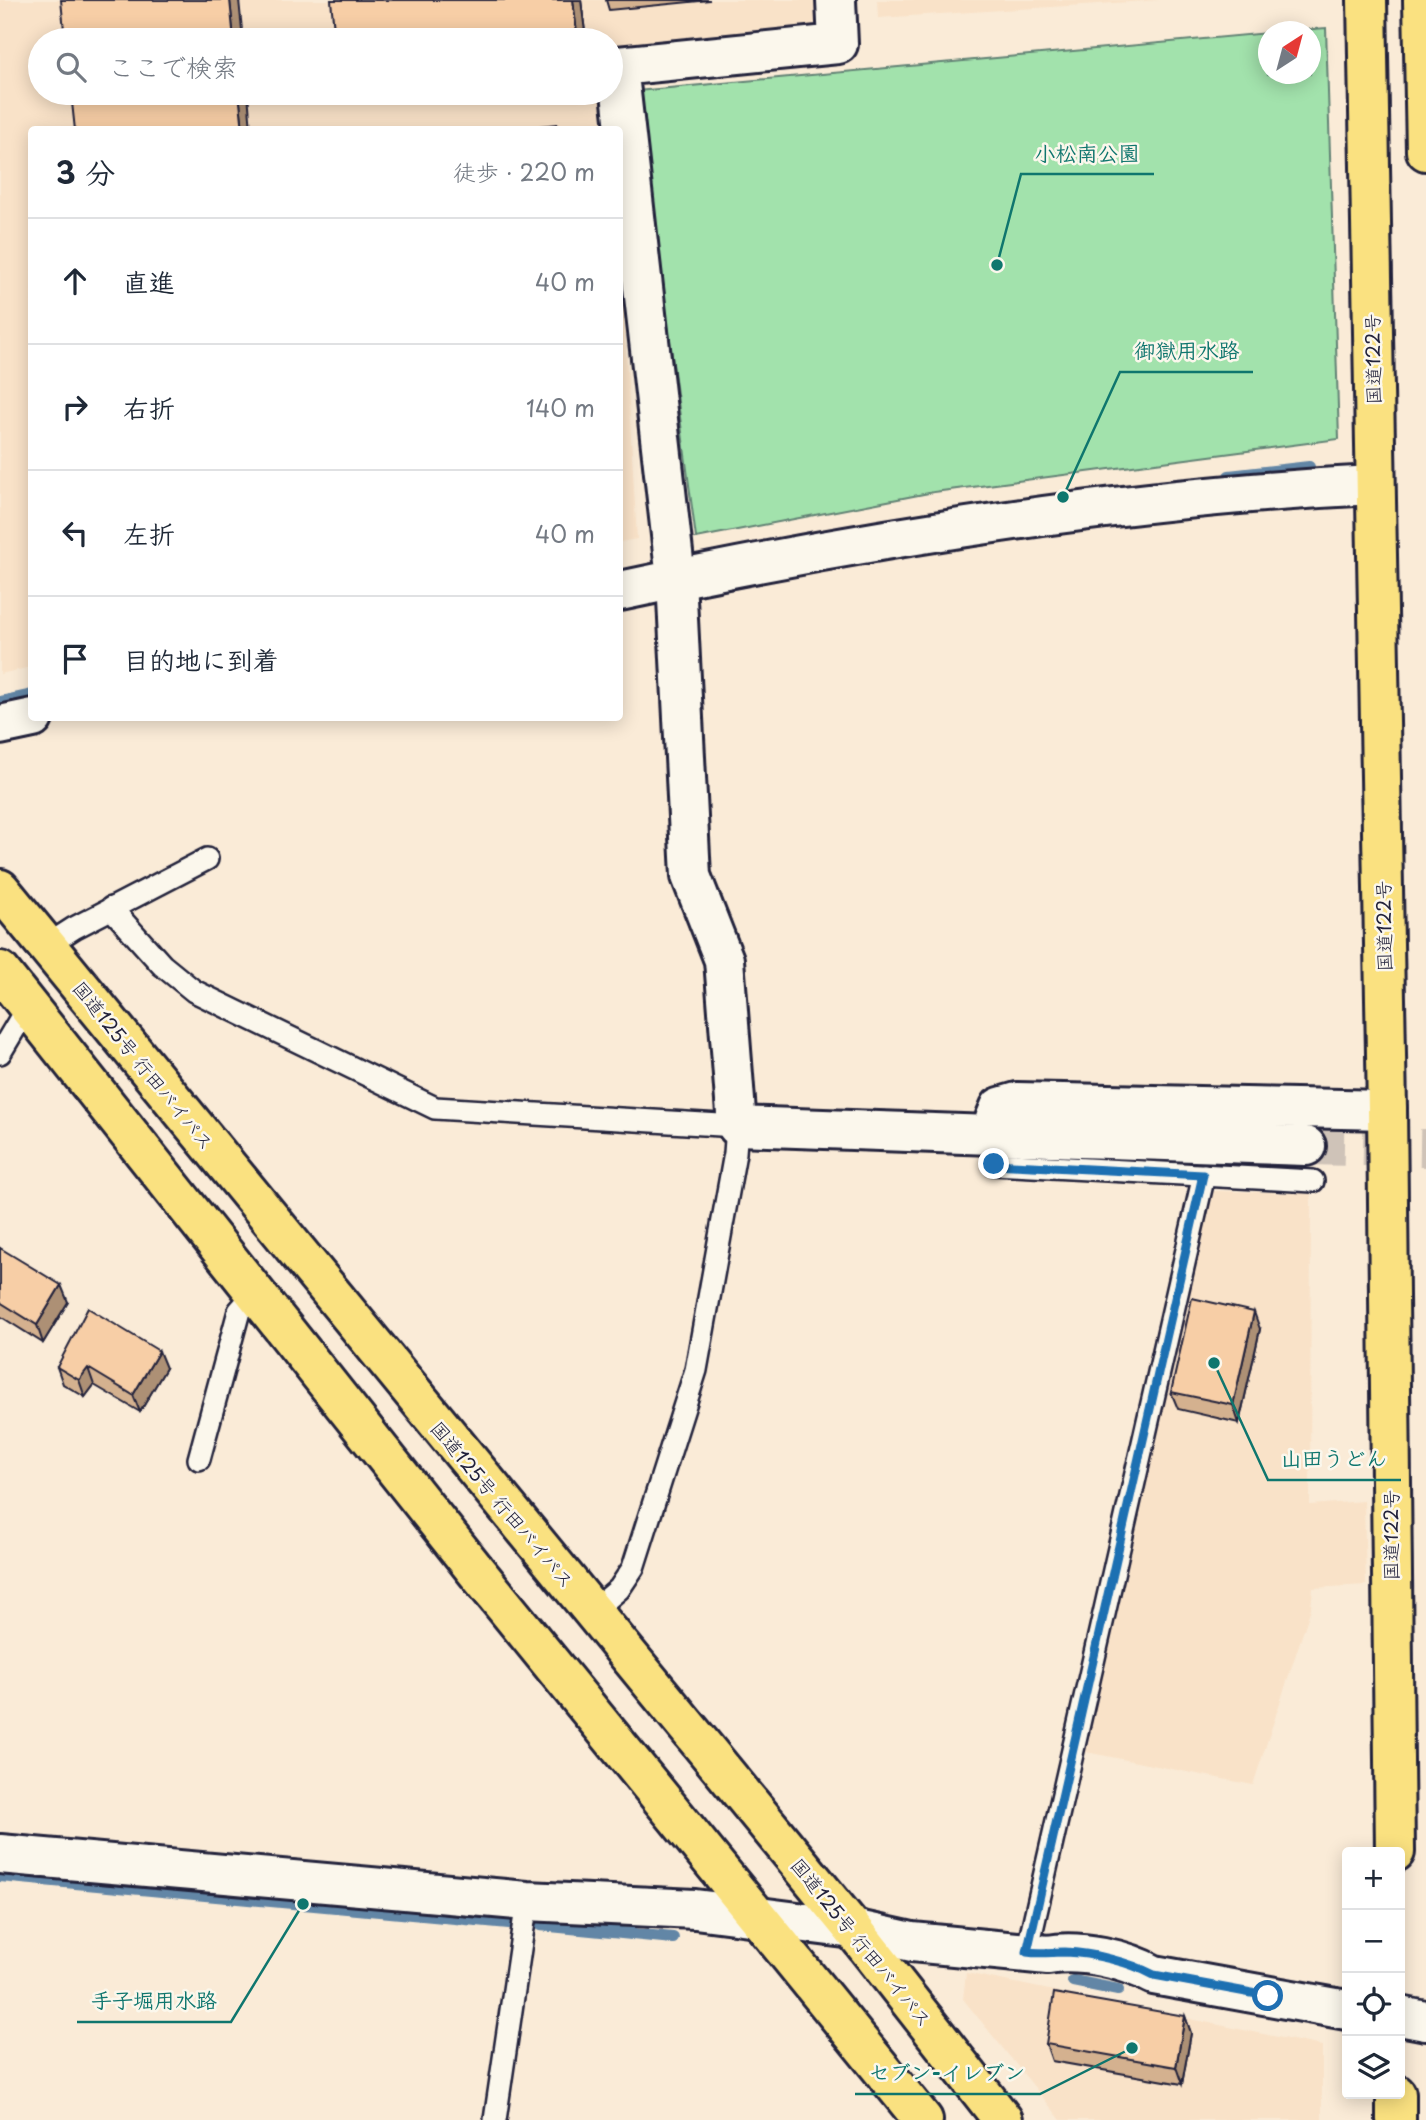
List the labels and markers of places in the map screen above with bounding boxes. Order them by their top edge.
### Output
callout: 小松南公園 [1021,132,1154,174]
callout: 御獄用水路 [1120,330,1253,372]
callout: 山田うどん [1268,1438,1401,1480]
callout: 手子堀用水路 [77,1980,231,2022]
callout: セブン-イレブン [855,2052,1040,2094]

